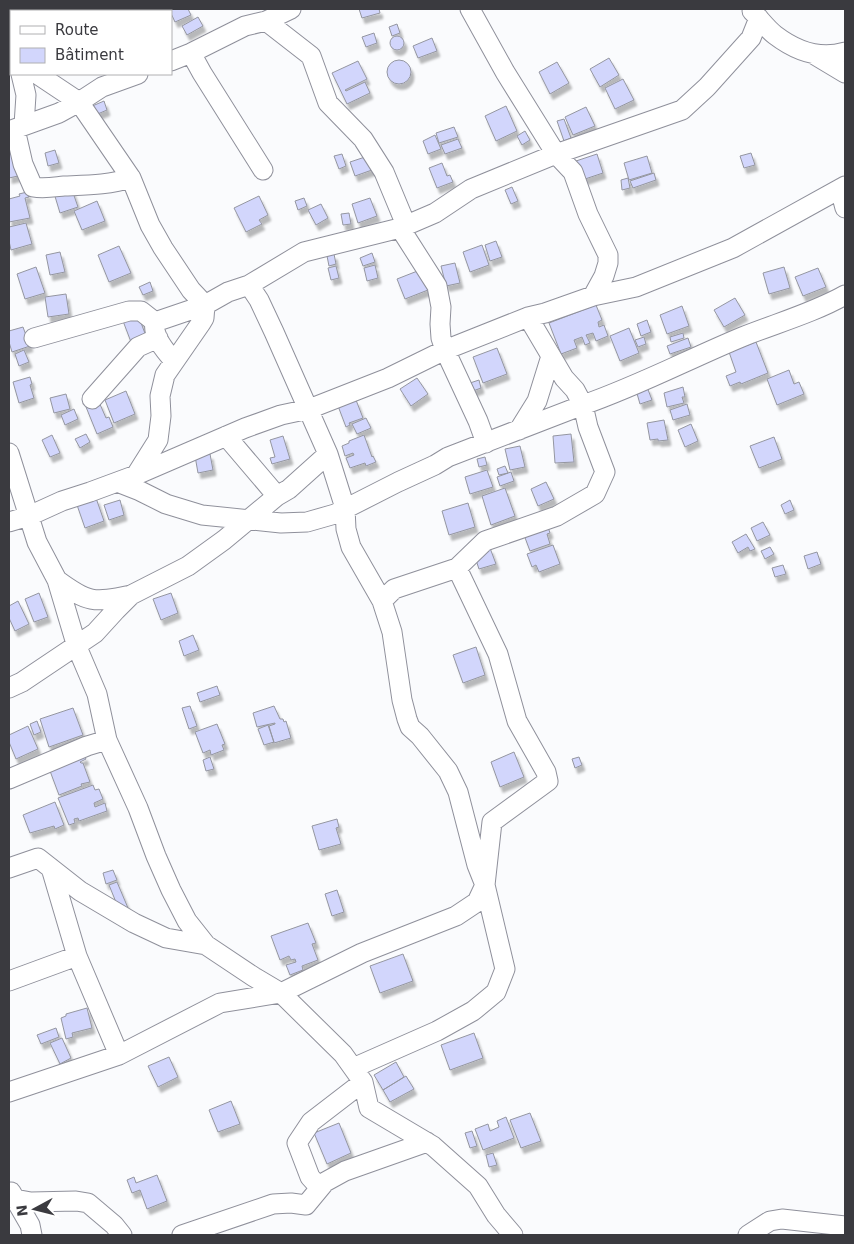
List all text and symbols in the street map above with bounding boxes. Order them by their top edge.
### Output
legend [10,10,172,75]
text: Route [55,21,99,39]
text: Bâtiment [55,46,124,64]
north arrow [10,1184,60,1234]
text: N [13,1204,31,1217]

